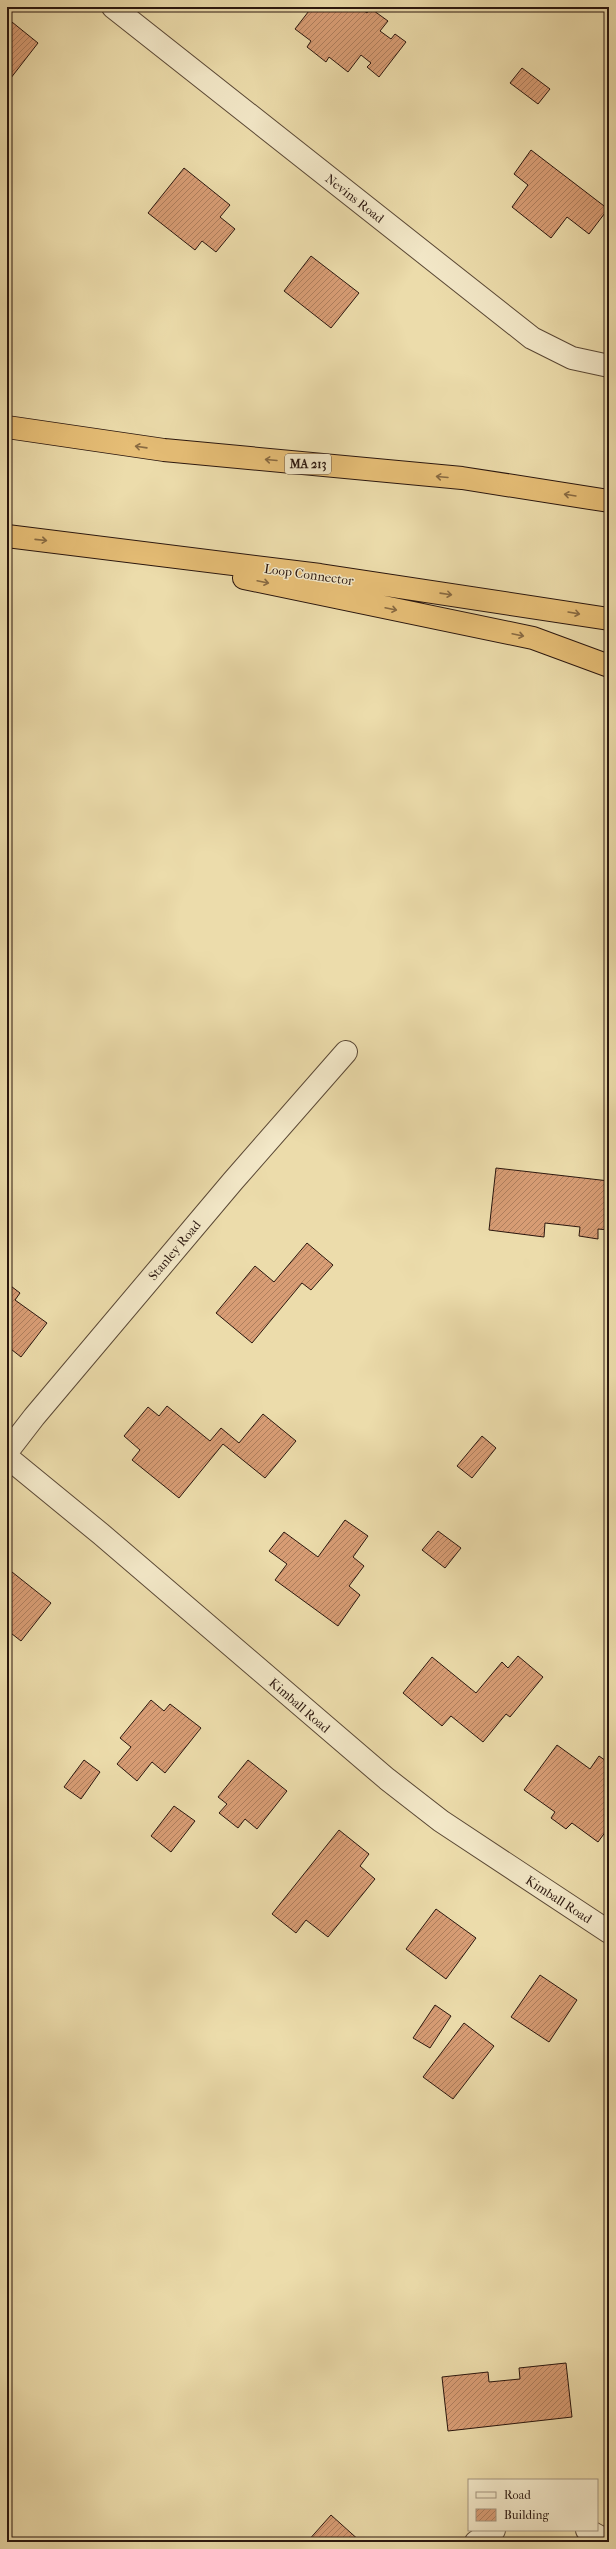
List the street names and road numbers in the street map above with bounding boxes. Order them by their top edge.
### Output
street label: Nevins Road [322,171,388,227]
road number: MA 213 [285,454,331,474]
street label: Loop Connector [263,561,355,588]
street label: Stanley Road [145,1217,204,1283]
street label: Kimball Road [266,1675,334,1737]
street label: Kimball Road [523,1872,595,1927]

